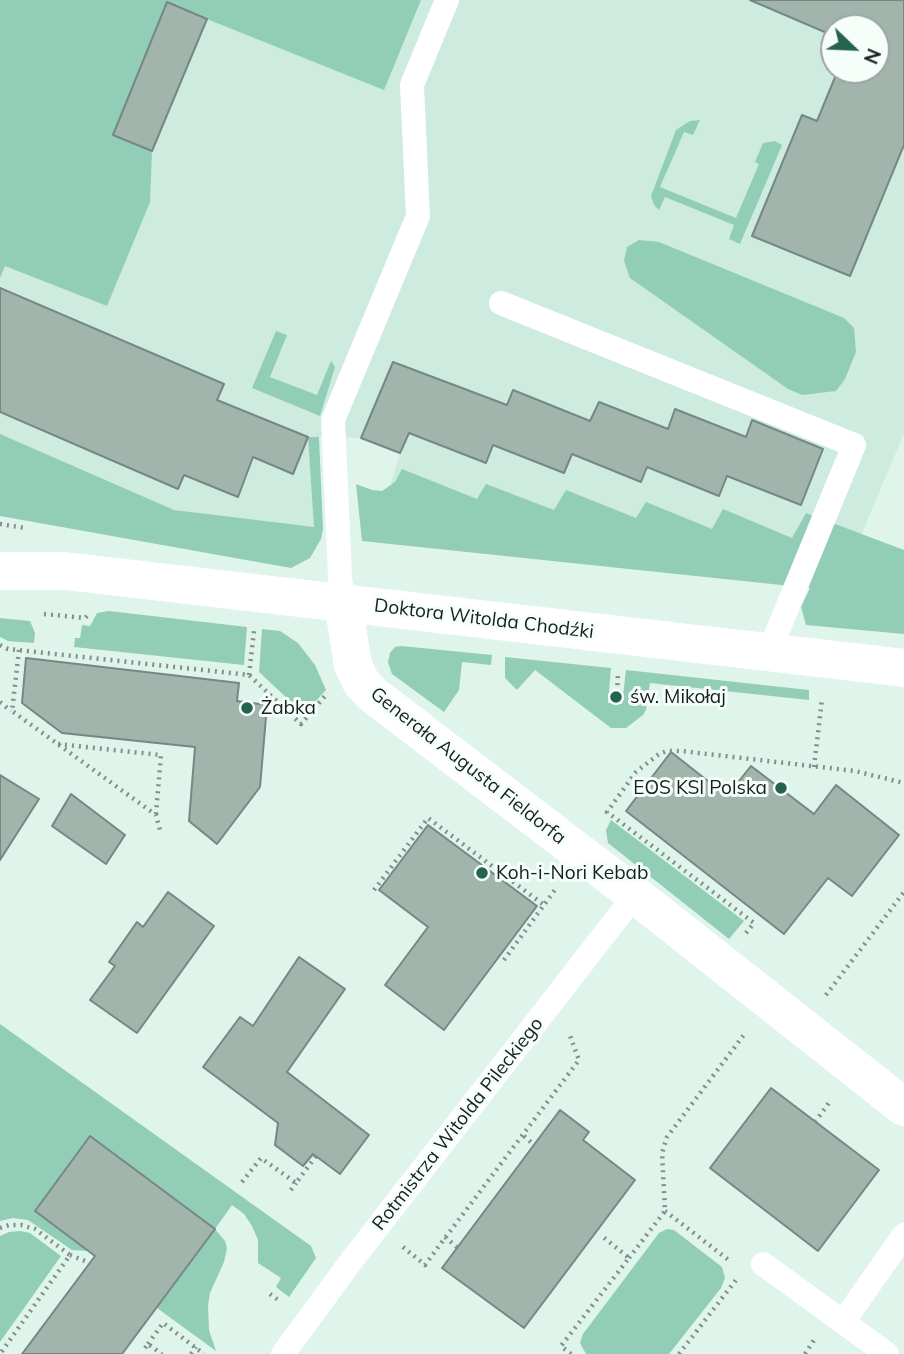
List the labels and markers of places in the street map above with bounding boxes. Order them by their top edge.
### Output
place label: św. Mikołaj [630,686,726,708]
marker: św. Mikołaj [608,689,624,705]
place label: Żabka [261,697,316,719]
marker: Żabka [239,700,255,716]
place label: EOS KSI Polska [633,777,767,799]
marker: EOS KSI Polska [773,780,789,796]
place label: Koh-i-Nori Kebab [496,862,648,884]
marker: Koh-i-Nori Kebab [474,865,490,881]

